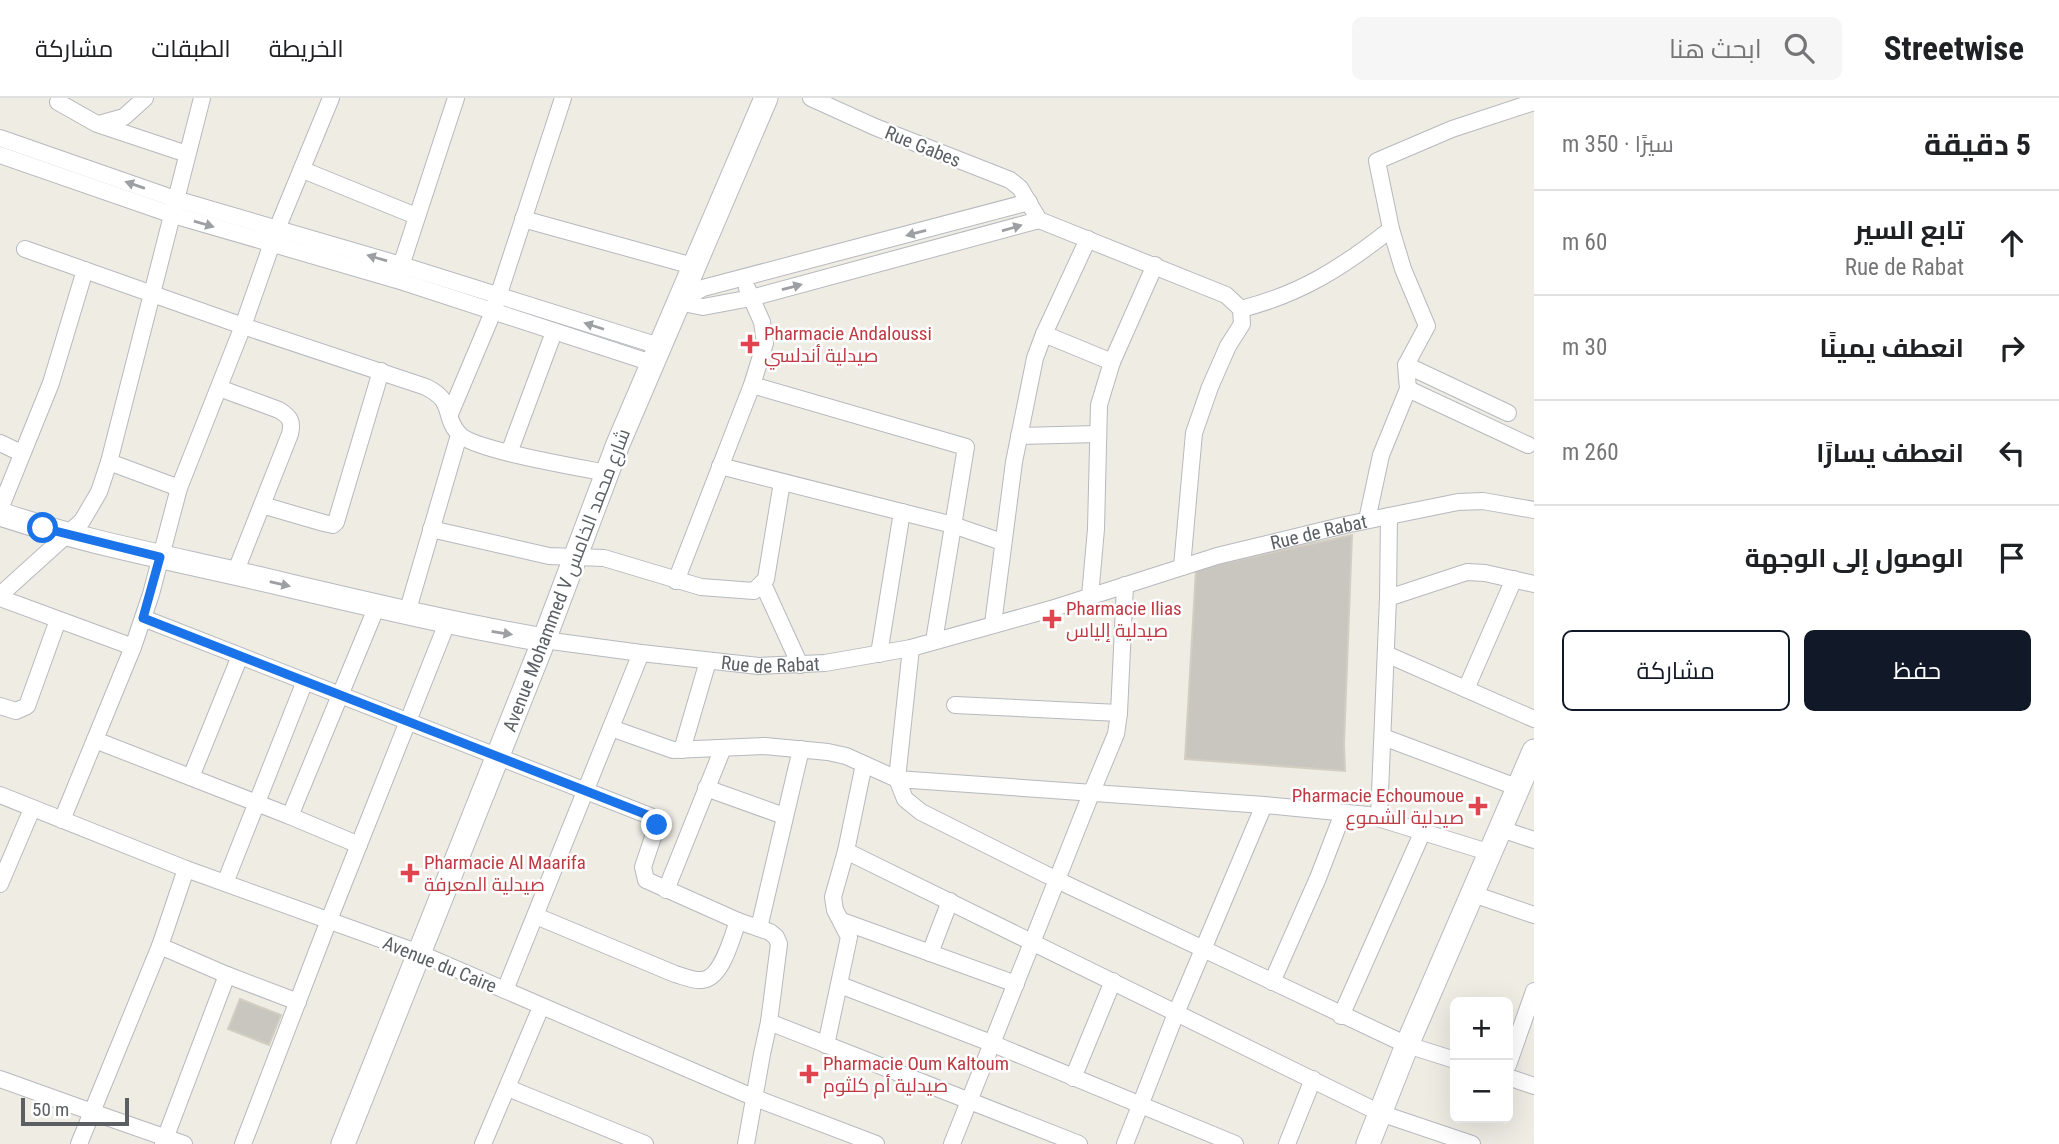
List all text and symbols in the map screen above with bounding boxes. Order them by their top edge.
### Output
search box [1352,17,1842,80]
icon: search [1780,29,1818,67]
text: Streetwise [1884,29,2024,68]
text: ابحث هنا [1669,34,1762,64]
text: مشاركة [35,35,113,63]
text: الطبقات [151,35,231,63]
text: الخريطة [269,35,344,63]
street label: Rue Gabes [882,121,964,172]
text: 5 دقيقة [1924,127,2031,162]
text: سيرًا · 350 m [1562,131,1674,158]
one-way arrow [125,179,146,190]
text: تابع السير [1855,215,1964,245]
one-way arrow [194,219,215,229]
one-way arrow [1002,222,1023,232]
icon: ahead [1993,224,2031,262]
one-way arrow [905,228,926,238]
text: 60 m [1562,229,1607,256]
one-way arrow [365,252,387,263]
text: Rue de Rabat [1845,254,1964,281]
one-way arrow [781,281,803,292]
one-way arrow [583,320,604,331]
place label: Pharmacie Andaloussi صيدلية أندلسي [764,322,932,370]
icon: right [1993,329,2031,367]
text: انعطف يمينًا [1819,333,1964,363]
text: 30 m [1562,334,1607,361]
marker: Pharmacie Andaloussi صيدلية أندلسي [742,336,758,352]
street label: Avenue Mohammed V شارع محمد الخامس [498,425,637,736]
icon: left [1993,434,2031,472]
text: انعطف يسارًا [1816,438,1964,468]
text: 260 m [1562,439,1619,466]
street label: Rue de Rabat [1268,510,1369,555]
route start [27,512,58,543]
icon: arrive [1993,539,2031,577]
text: الوصول إلى الوجهة [1745,543,1964,573]
one-way arrow [269,578,291,589]
place label: Pharmacie Ilias صيدلية إلياس [1066,597,1182,642]
marker: Pharmacie Ilias صيدلية إلياس [1044,611,1060,627]
one-way arrow [491,628,513,639]
button: مشاركة [1562,630,1790,711]
button: حفظ [1804,630,2031,711]
street label: Rue de Rabat [720,651,820,678]
place label: Pharmacie Echoumoue صيدلية الشموع [1292,784,1464,831]
marker: Pharmacie Echoumoue صيدلية الشموع [1470,798,1486,814]
route end [641,809,672,840]
place label: Pharmacie Al Maarifa صيدلية المعرفة [424,851,586,896]
marker: Pharmacie Al Maarifa صيدلية المعرفة [402,865,418,881]
street label: Avenue du Caire [380,931,500,998]
map controls [1450,997,1513,1123]
button: + [1450,997,1513,1060]
place label: Pharmacie Oum Kaltoum صيدلية أم كلثوم [823,1052,1009,1099]
button: − [1450,1060,1513,1123]
marker: Pharmacie Oum Kaltoum صيدلية أم كلثوم [801,1066,817,1082]
scale bar [21,1095,130,1127]
text: 50 m [32,1098,69,1121]

